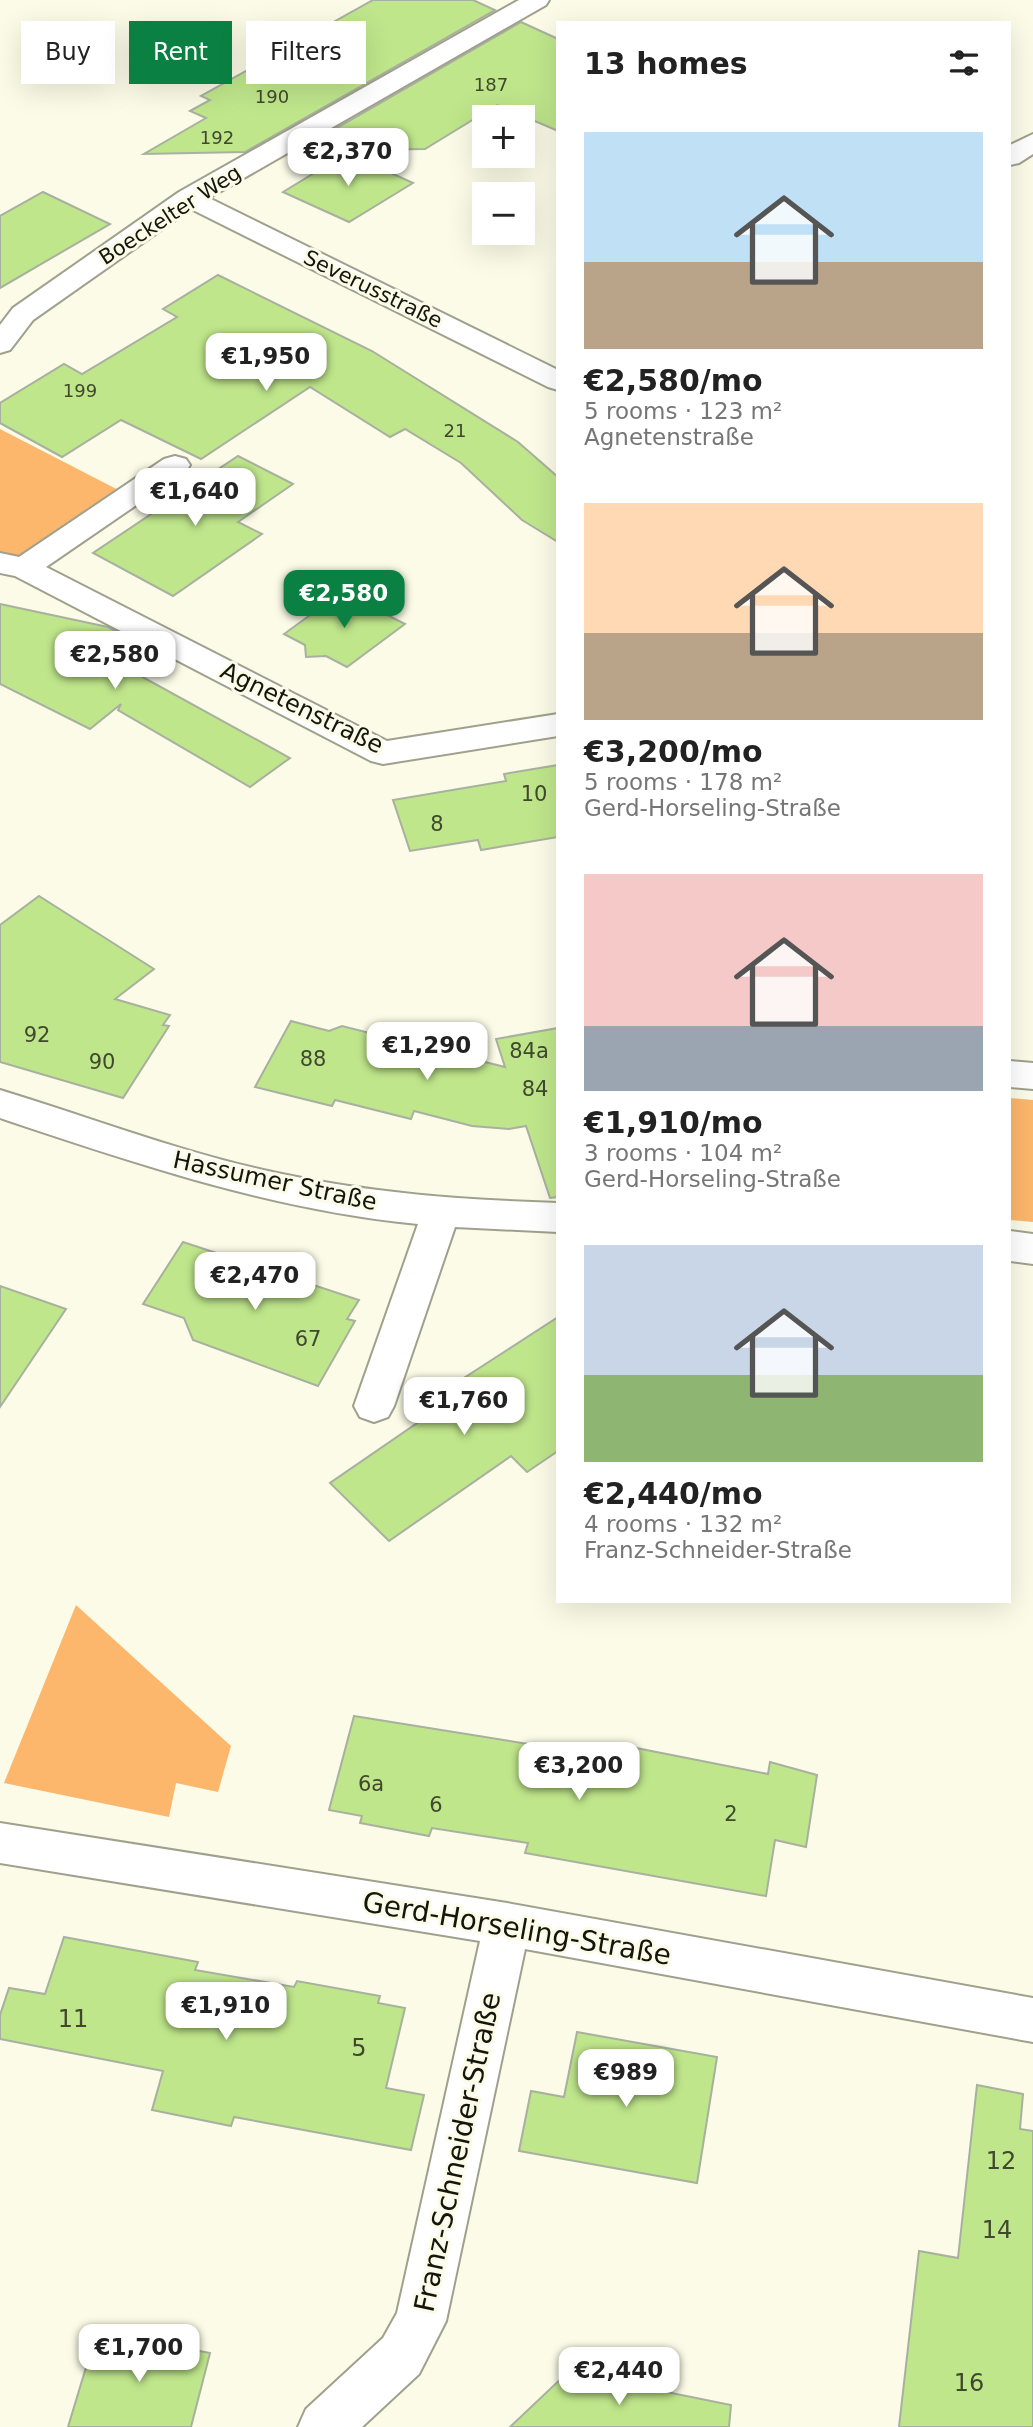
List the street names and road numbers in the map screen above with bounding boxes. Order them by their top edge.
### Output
street label: Boeckelter Weg [95,160,245,270]
street label: Severusstraße [300,245,446,333]
street label: Agnetenstraße [216,657,388,759]
street label: Hassumer Straße [170,1146,380,1216]
street label: Gerd-Horseling-Straße [360,1885,674,1972]
street label: Franz-Schneider-Straße [407,1989,508,2315]

